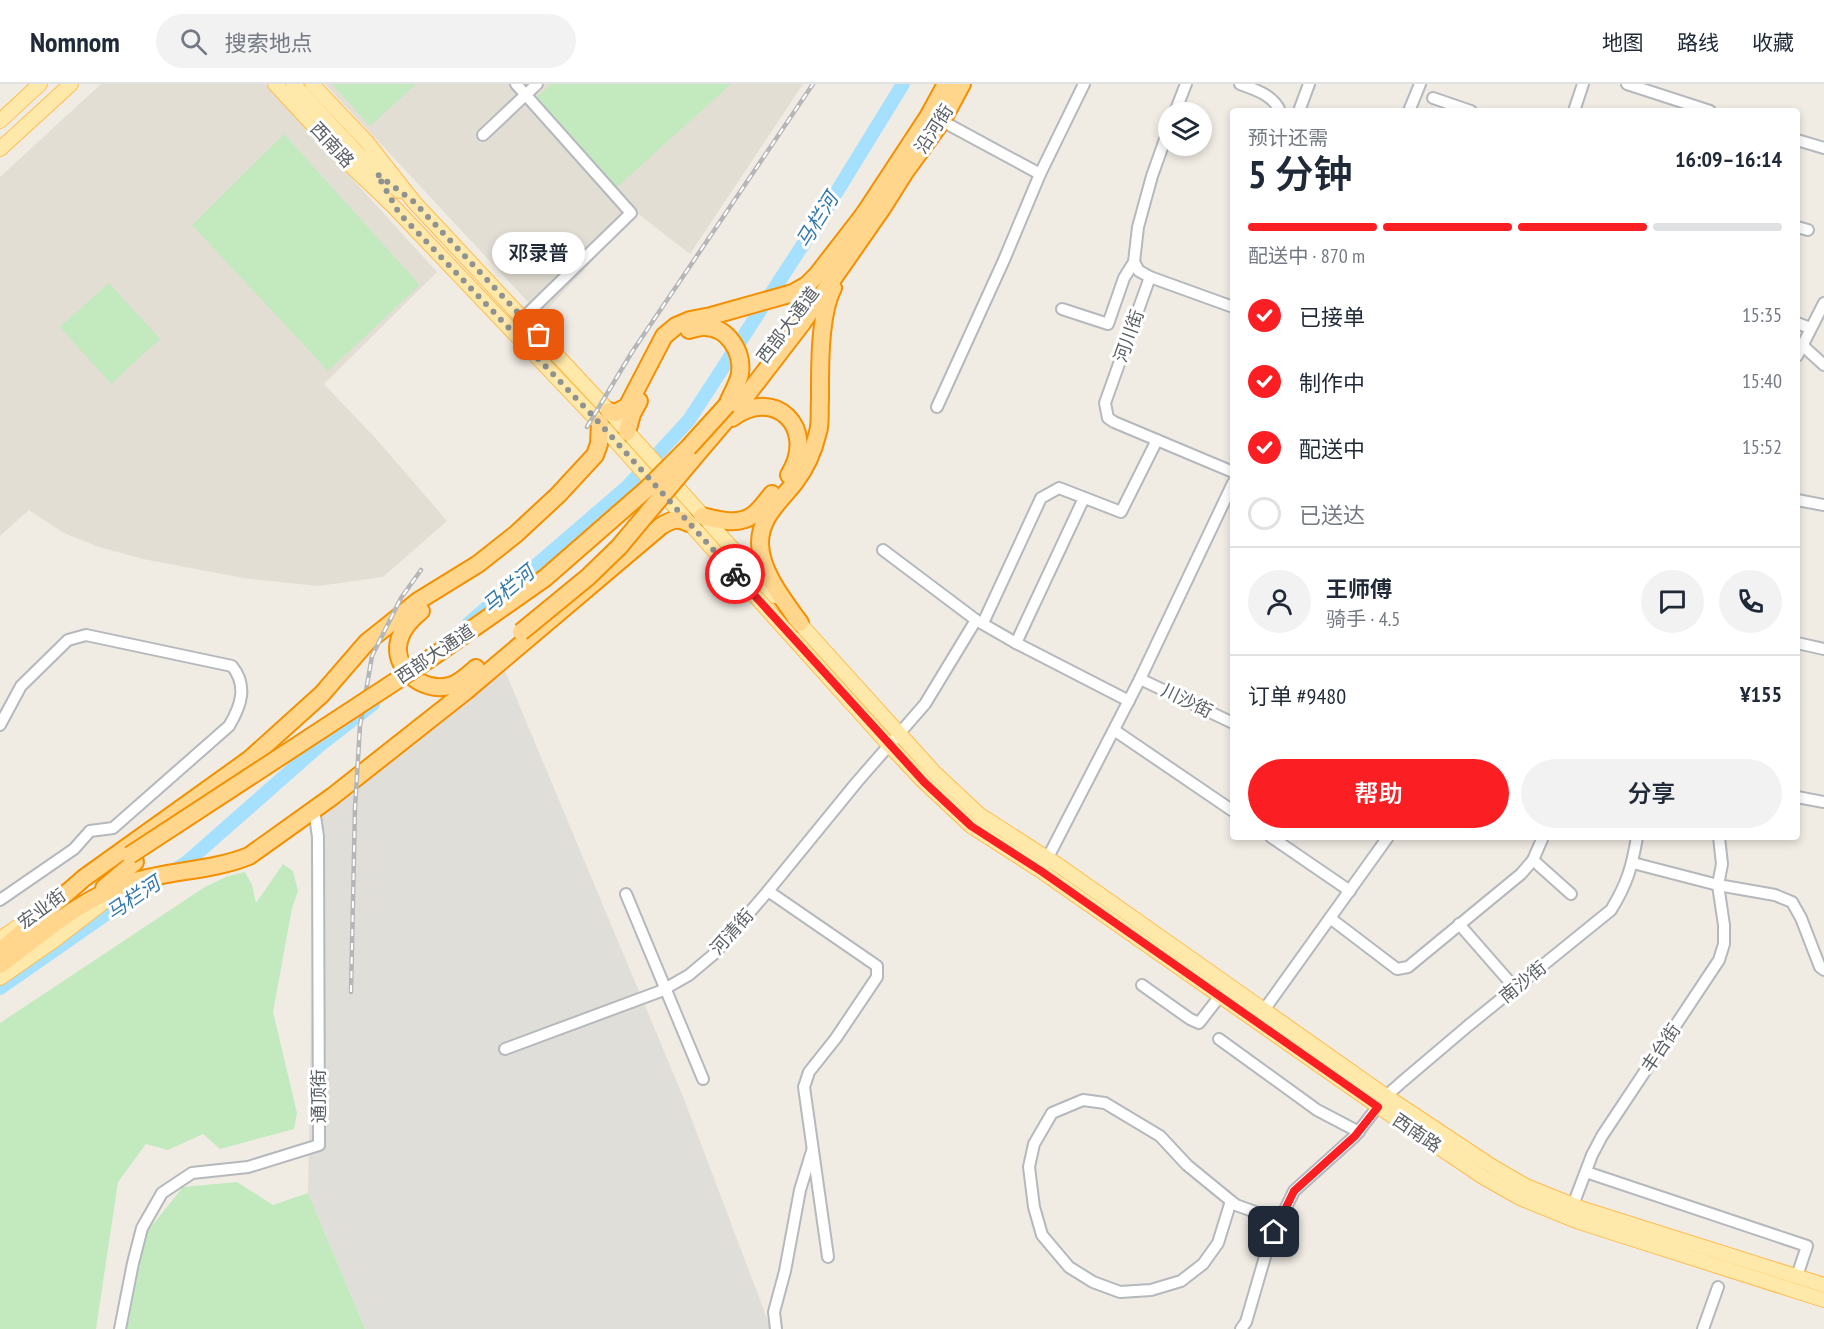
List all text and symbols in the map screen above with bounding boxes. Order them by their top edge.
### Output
search box [156,14,576,68]
text: Nomnom [30,23,120,60]
icon: search [177,25,210,58]
text: 搜索地点 [225,29,313,57]
text: 地图 [1602,29,1644,56]
text: 路线 [1677,29,1719,56]
text: 收藏 [1752,29,1794,56]
street label: 沿河街 [909,100,958,158]
map controls [1158,102,1212,156]
button: layers [1158,102,1212,156]
street label: 西南路 [306,117,359,172]
text: 预计还需 [1248,125,1328,151]
text: 16:09–16:14 [1675,145,1782,173]
text: 5 分钟 [1248,148,1353,199]
water label: 马栏河 [790,184,846,252]
callout: 邓录普 [492,233,586,275]
text: 邓录普 [509,240,569,266]
text: 配送中 · 870 m [1248,243,1365,269]
street label: 西部大通道 [751,282,824,368]
icon: check [1248,299,1281,332]
text: 15:35 [1742,302,1782,328]
text: 已接单 [1299,303,1365,331]
street label: 河川街 [1108,307,1149,365]
pin [513,309,564,360]
icon: bag [522,318,555,351]
icon: check [1248,365,1281,398]
text: 15:40 [1742,368,1782,394]
text: 制作中 [1299,369,1365,397]
icon: check [1248,431,1281,464]
text: 15:52 [1742,434,1782,460]
text: 配送中 [1299,435,1365,463]
text: 已送达 [1299,501,1365,529]
courier [705,544,765,604]
water label: 马栏河 [477,557,542,618]
icon: bike [719,558,752,591]
button: person [1248,570,1311,633]
button: chat [1641,570,1704,633]
button: phone [1719,570,1782,633]
text: 王师傅 [1326,575,1392,603]
text: 骑手 · 4.5 [1326,606,1400,632]
street label: 西部大通道 [391,619,478,688]
street label: 川沙街 [1158,678,1217,723]
text: ¥155 [1740,680,1782,708]
text: 订单 #9480 [1248,682,1346,710]
button: 帮助 [1248,759,1509,828]
button: 分享 [1521,759,1782,828]
water label: 马栏河 [101,868,168,926]
street label: 宏业街 [13,883,70,934]
street label: 河清街 [705,904,758,959]
street label: 南沙街 [1494,956,1551,1008]
street label: 丰台街 [1636,1019,1685,1077]
street label: 通顶街 [307,1069,330,1123]
street label: 西南路 [1388,1108,1446,1157]
pin [1248,1206,1299,1257]
icon: home [1257,1215,1290,1248]

